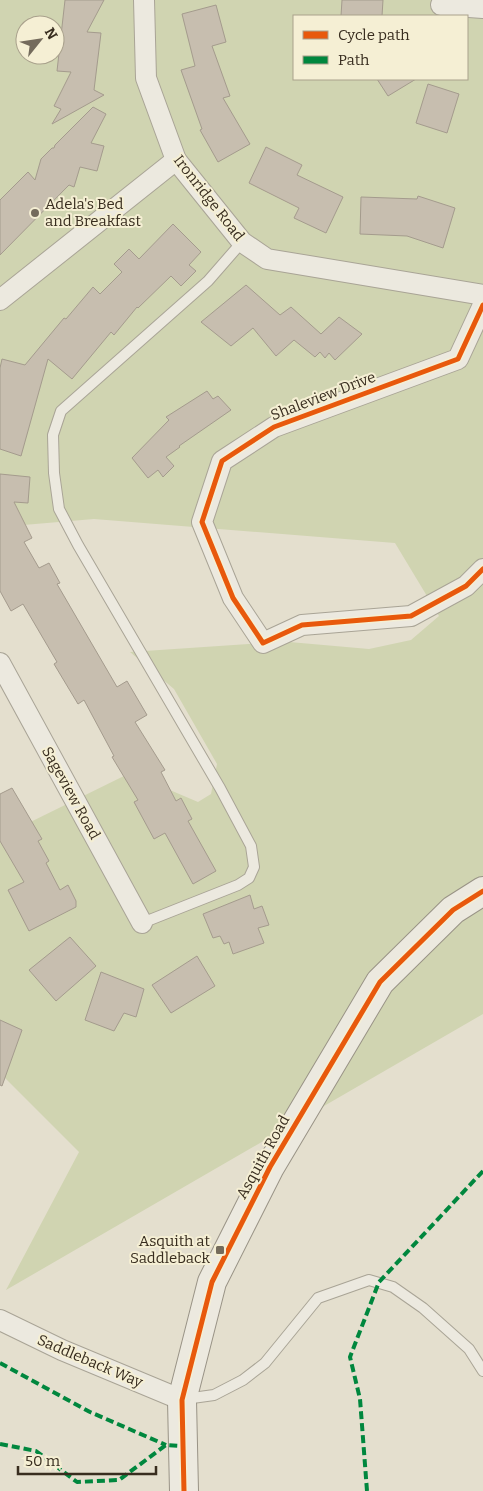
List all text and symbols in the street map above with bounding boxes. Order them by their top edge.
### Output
north arrow [15,15,65,65]
legend [293,15,468,80]
text: N [41,25,61,43]
text: Cycle path [338,26,410,44]
text: Path [338,51,370,69]
street label: Ironridge Road [170,151,248,245]
place label: Adela's Bed and Breakfast [45,195,141,230]
marker: Adela's Bed and Breakfast [29,207,41,219]
street label: Shaleview Drive [268,368,378,424]
street label: Sageview Road [38,743,104,843]
street label: Asquith Road [233,1112,293,1202]
place label: Asquith at Saddleback [130,1232,211,1267]
marker: Asquith at Saddleback [214,1244,226,1256]
street label: Saddleback Way [35,1331,145,1391]
scale bar [18,1444,155,1476]
text: 50 m [25,1452,61,1470]

